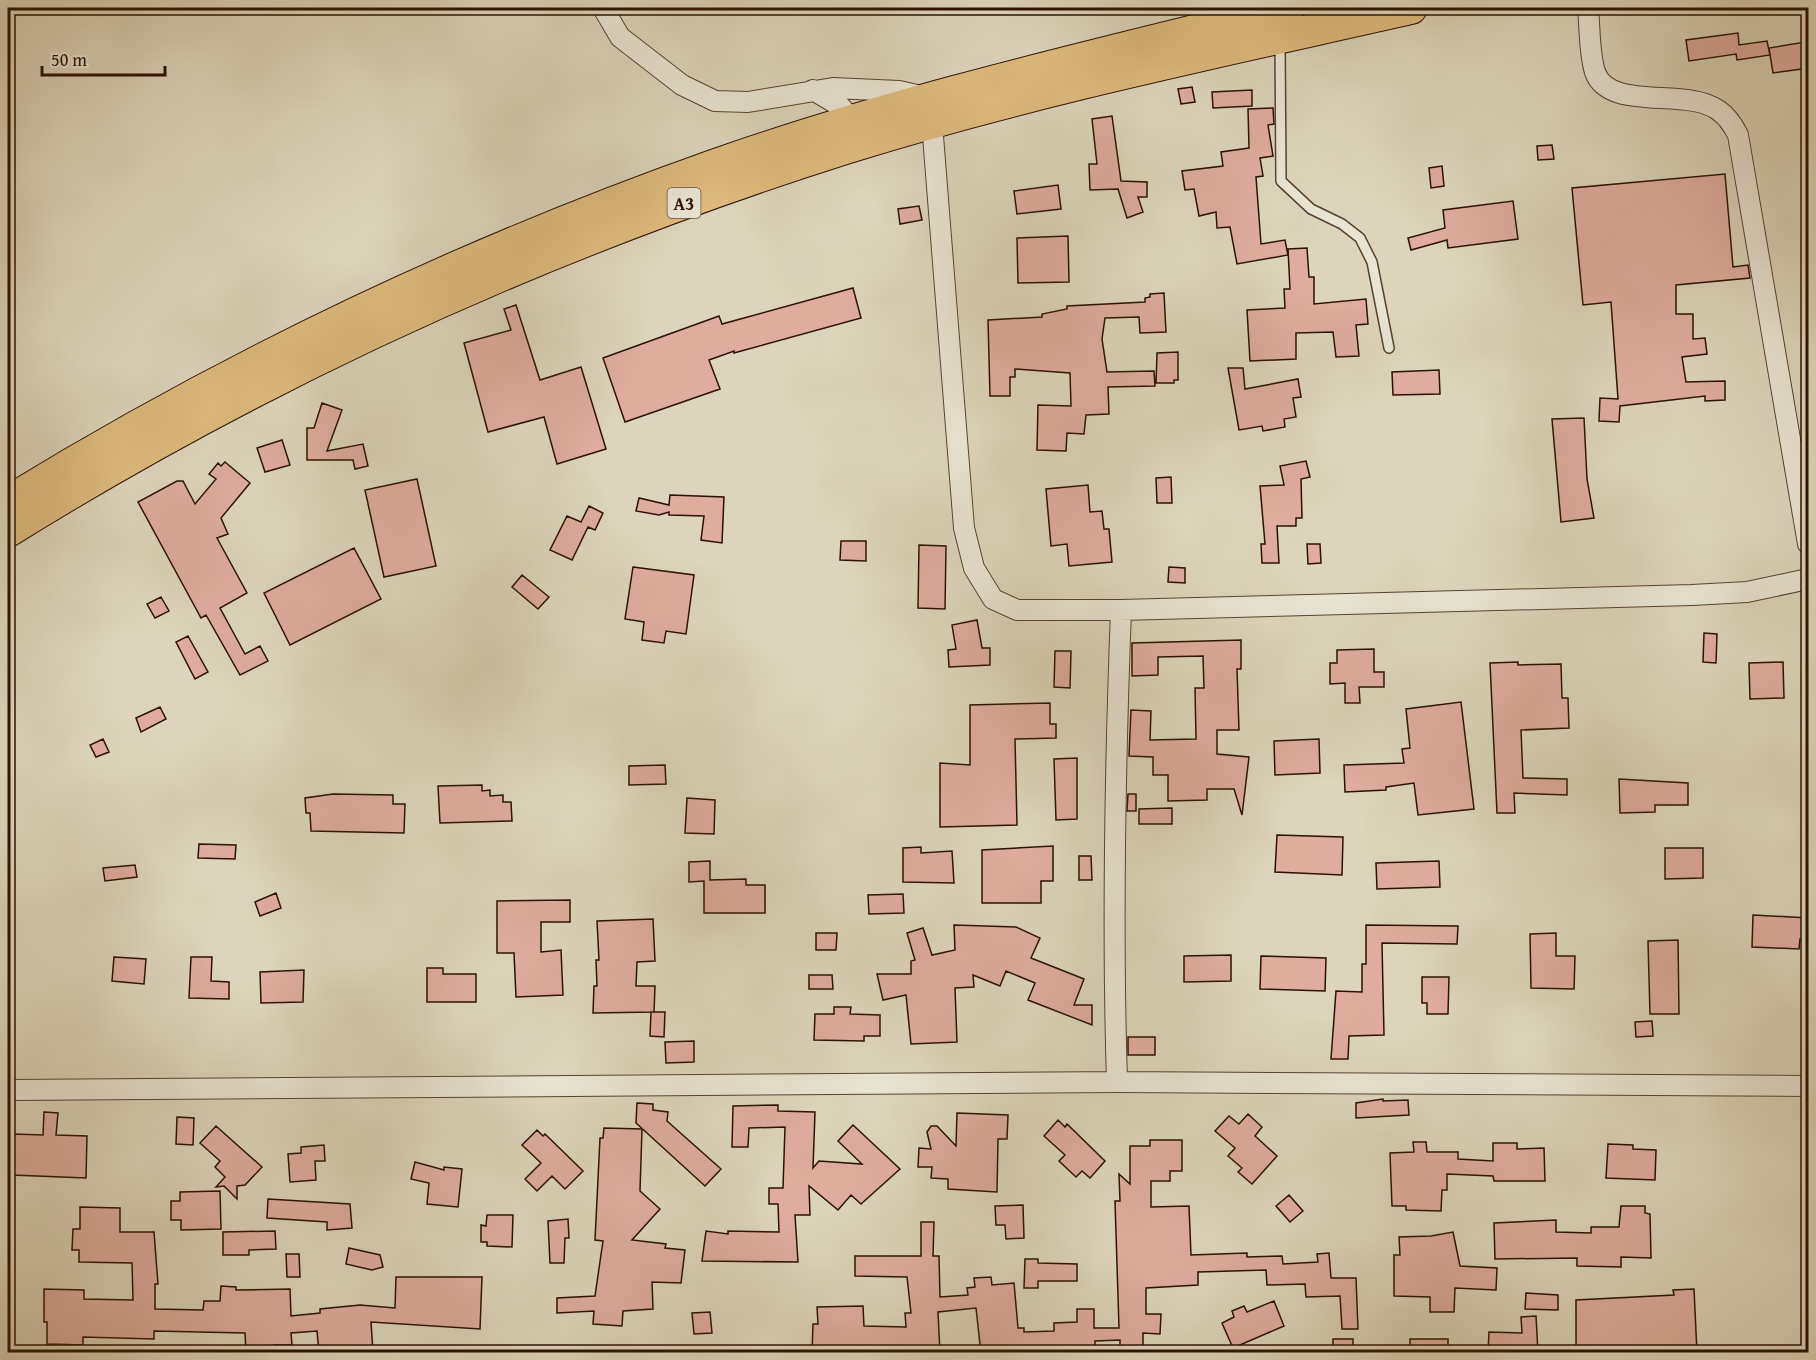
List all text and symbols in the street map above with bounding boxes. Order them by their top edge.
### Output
scale bar [42,39,165,77]
text: 50 m [51,46,87,73]
road number: A3 [668,188,700,218]

